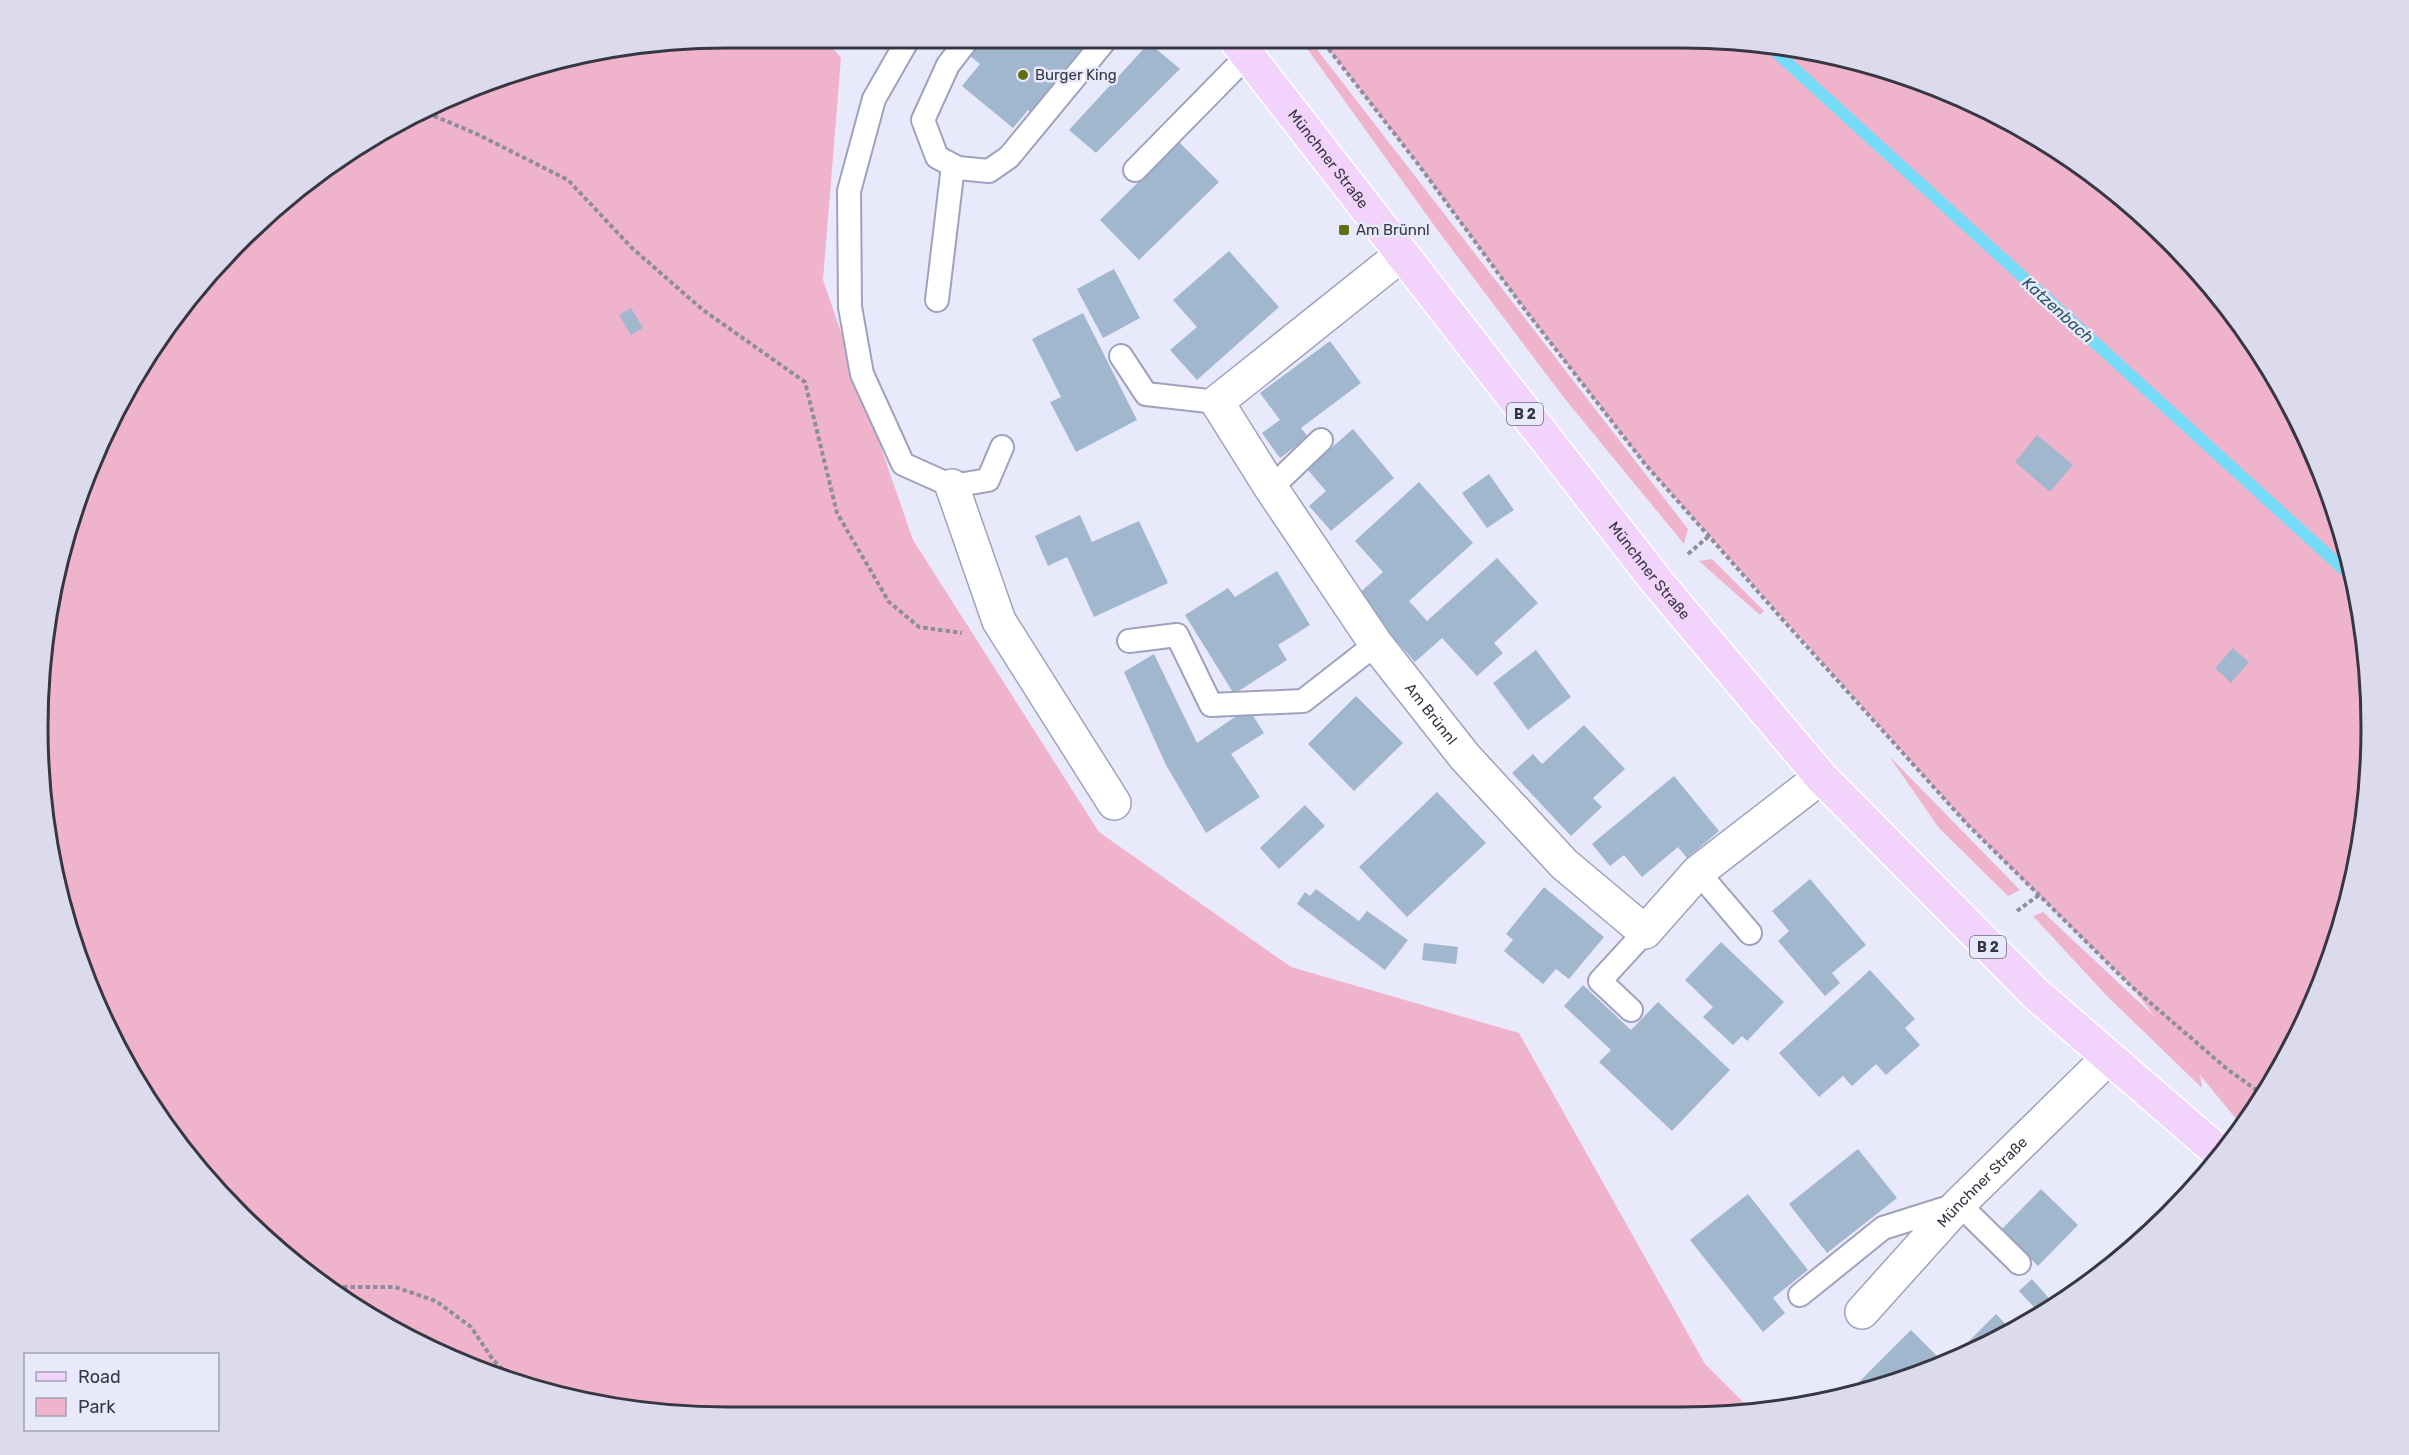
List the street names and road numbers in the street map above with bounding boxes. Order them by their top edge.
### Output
street label: Münchner Straße [1284,106,1372,212]
road number: B 2 [1507,403,1543,425]
street label: Münchner Straße [1605,518,1694,623]
street label: Am Brünnl [1401,679,1461,748]
road number: B 2 [1970,936,2006,958]
street label: Münchner Straße [1933,1133,2031,1231]

